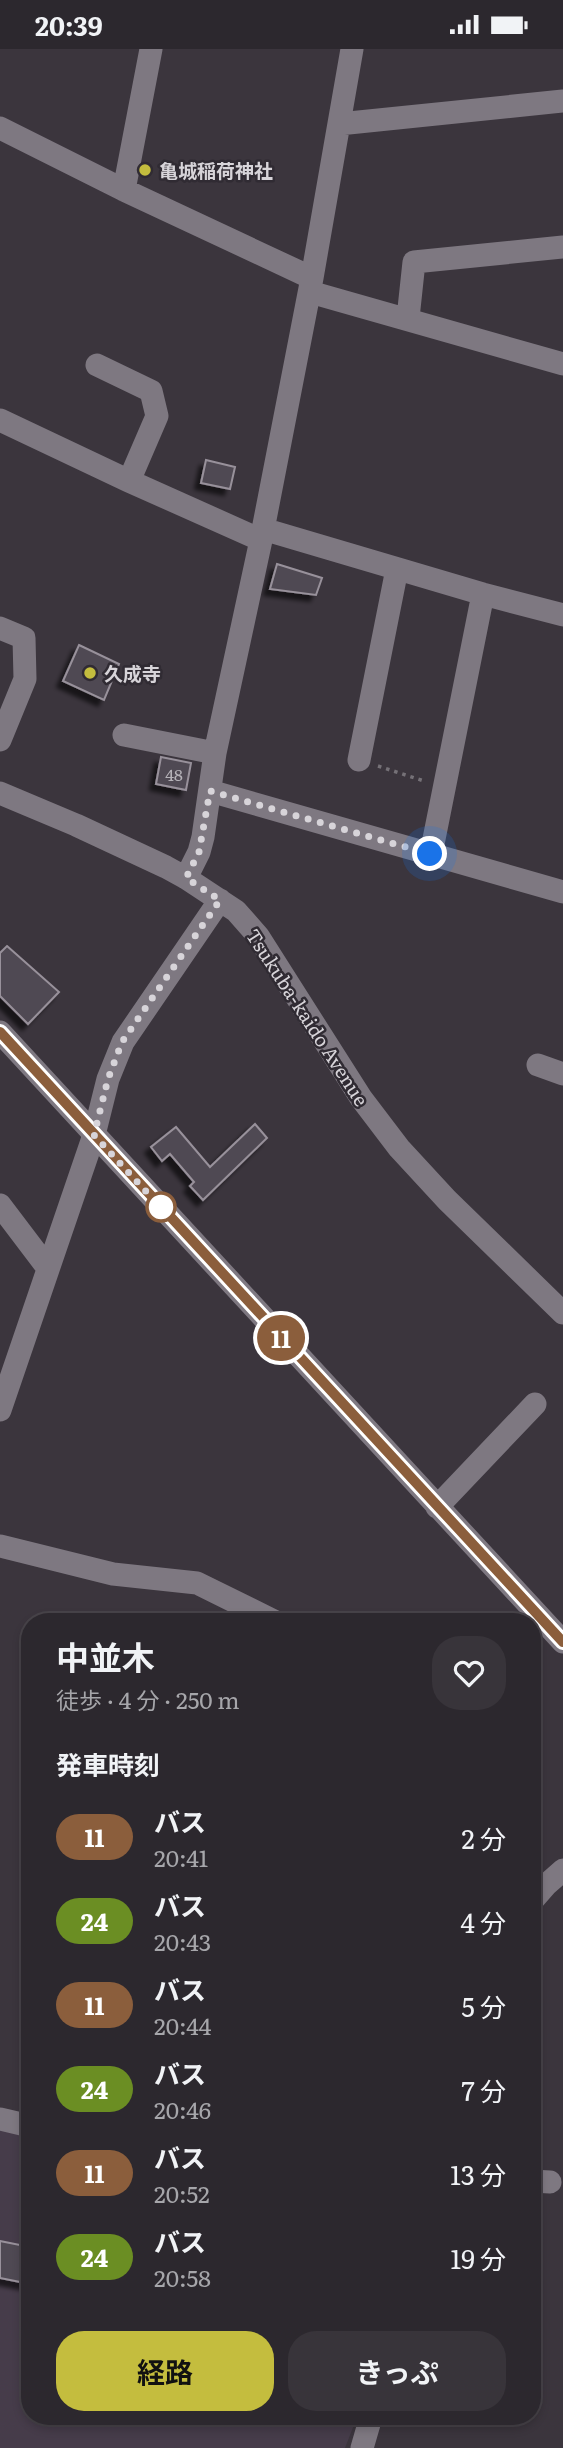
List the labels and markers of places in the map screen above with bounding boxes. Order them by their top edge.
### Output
place label: 亀城稲荷神社 [159,156,273,184]
marker: 亀城稲荷神社 [137,162,153,178]
place label: 久成寺 [104,659,161,687]
marker: 久成寺 [82,665,98,681]
unlabelled marker [146,1192,176,1222]

